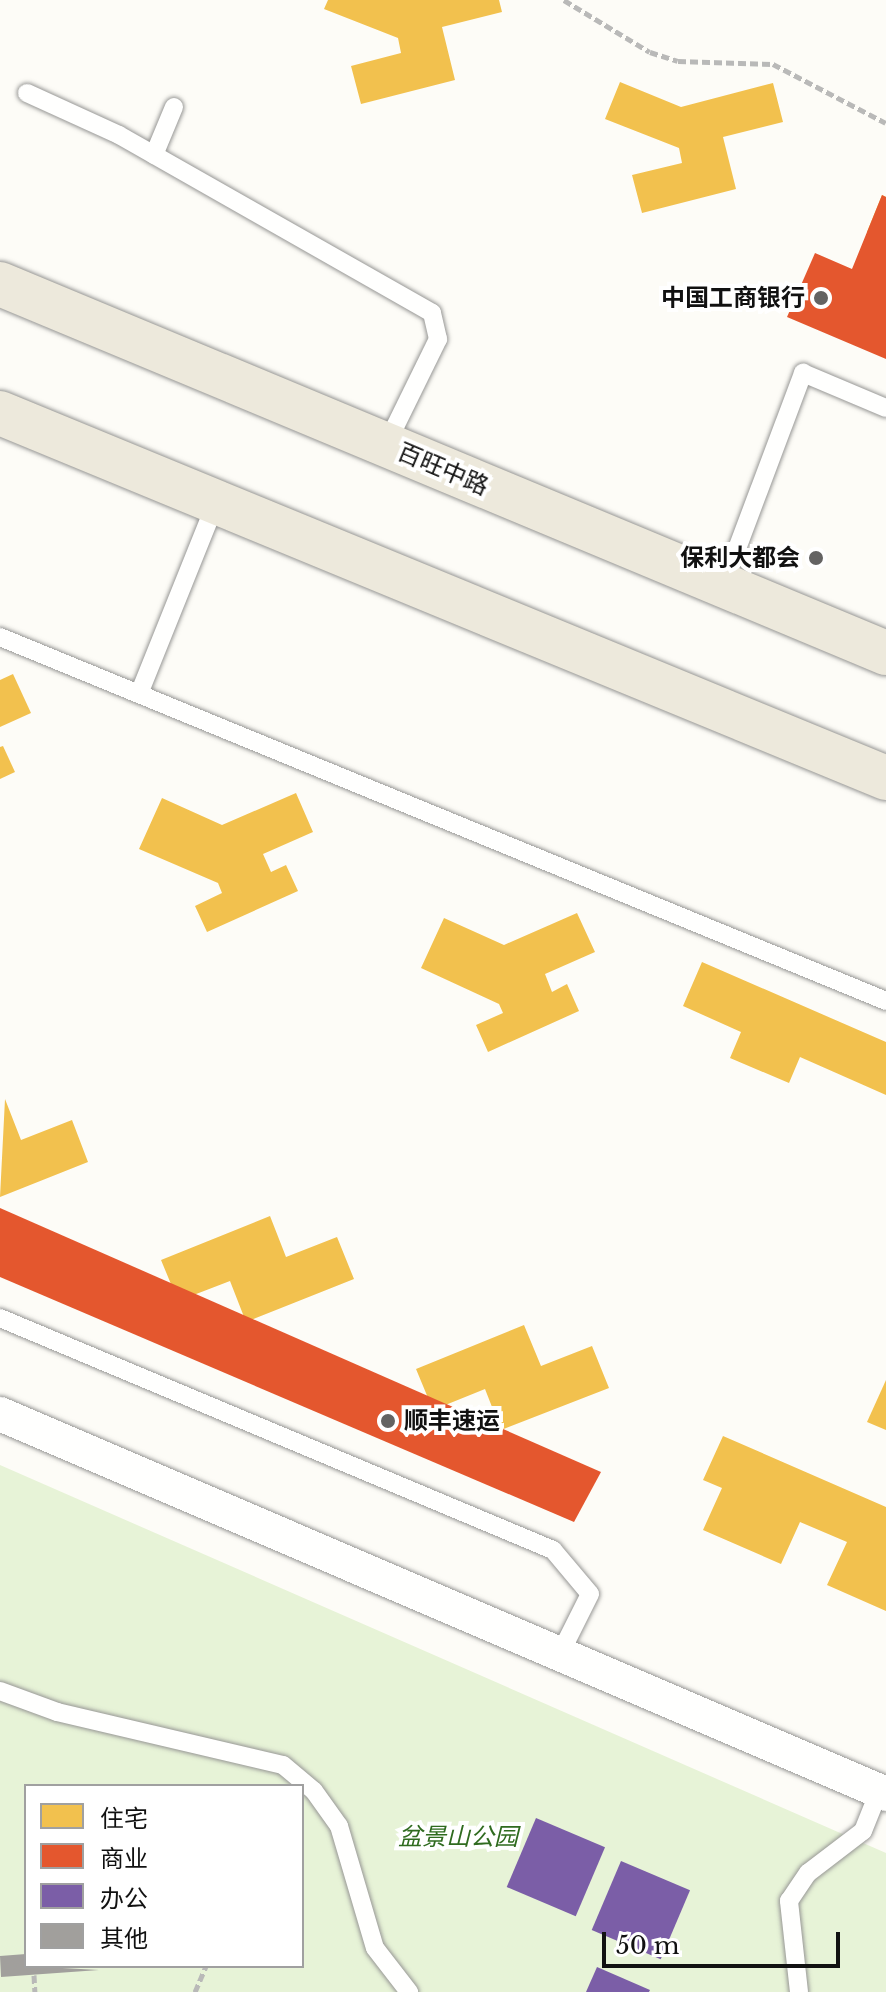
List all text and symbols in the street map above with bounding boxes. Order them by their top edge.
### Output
place label: 中国工商银行 [661,284,805,312]
marker: 中国工商银行 [812,289,830,307]
street label: 百旺中路 [393,437,493,501]
place label: 保利大都会 [680,544,800,572]
marker: 保利大都会 [807,549,825,567]
place label: 顺丰速运 [404,1407,500,1435]
marker: 顺丰速运 [379,1412,397,1430]
legend [24,1784,304,1968]
text: 住宅 [100,1804,148,1833]
park label: 盆景山公园 [398,1823,518,1851]
text: 商业 [100,1844,148,1873]
text: 办公 [100,1884,148,1913]
scale bar [606,1916,844,1966]
text: 其他 [100,1924,148,1953]
text: 50 m [616,1931,679,1960]

